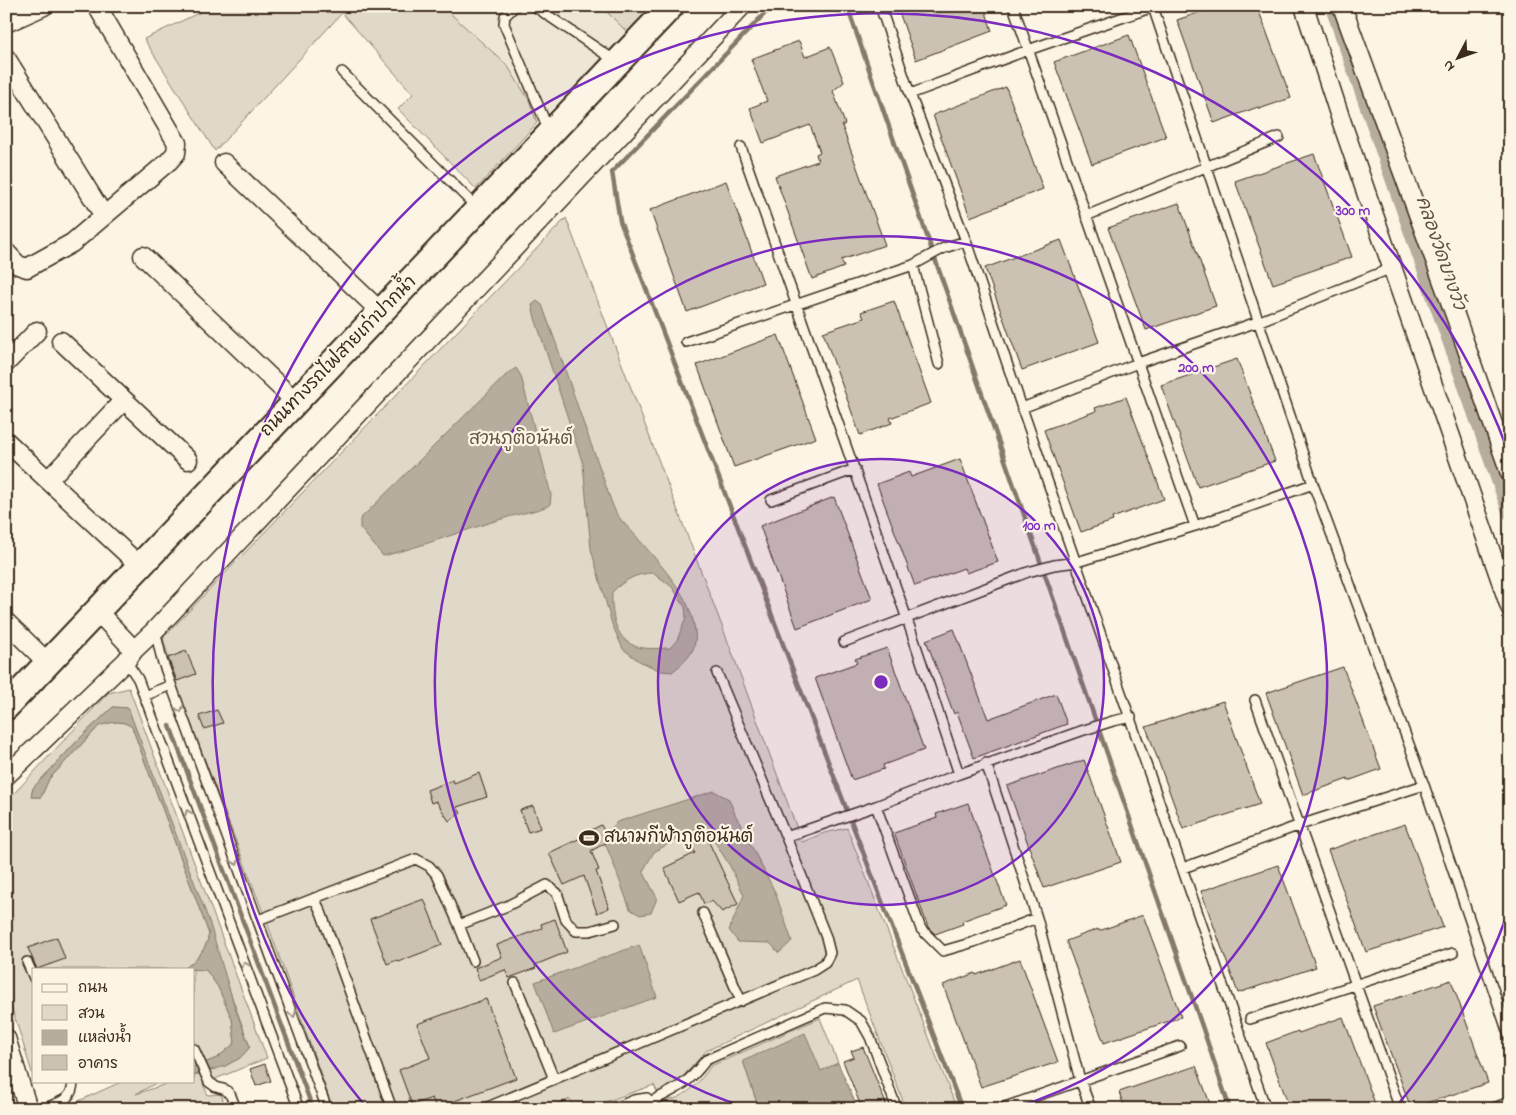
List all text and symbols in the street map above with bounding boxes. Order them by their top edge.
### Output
north arrow [1434,32,1484,82]
text: N [1438,55,1460,76]
water label: คลองวัดบางวัว [1408,193,1473,315]
text: 300 m [1335,200,1371,222]
street label: ถนนทางรถไฟสายเก่าปากน้ำ [251,266,423,444]
text: 200 m [1177,357,1214,379]
park label: สวนภูติอนันต์ [469,425,573,453]
text: 100 m [1022,515,1056,537]
centre of rings [872,673,890,691]
one-way arrow [174,704,184,713]
one-way arrow [184,809,194,818]
place label: สนามกีฬาภูติอนันต์ [604,823,753,851]
sports icon: สนามกีฬาภูติอนันต์ [578,827,600,849]
one-way arrow [230,857,240,865]
one-way arrow [241,961,251,970]
legend [32,968,195,1082]
text: ถนน [78,977,107,999]
text: สวน [78,1003,105,1025]
one-way arrow [287,1009,297,1018]
text: แหล่งน้ำ [78,1023,132,1049]
text: อาคาร [78,1053,118,1075]

